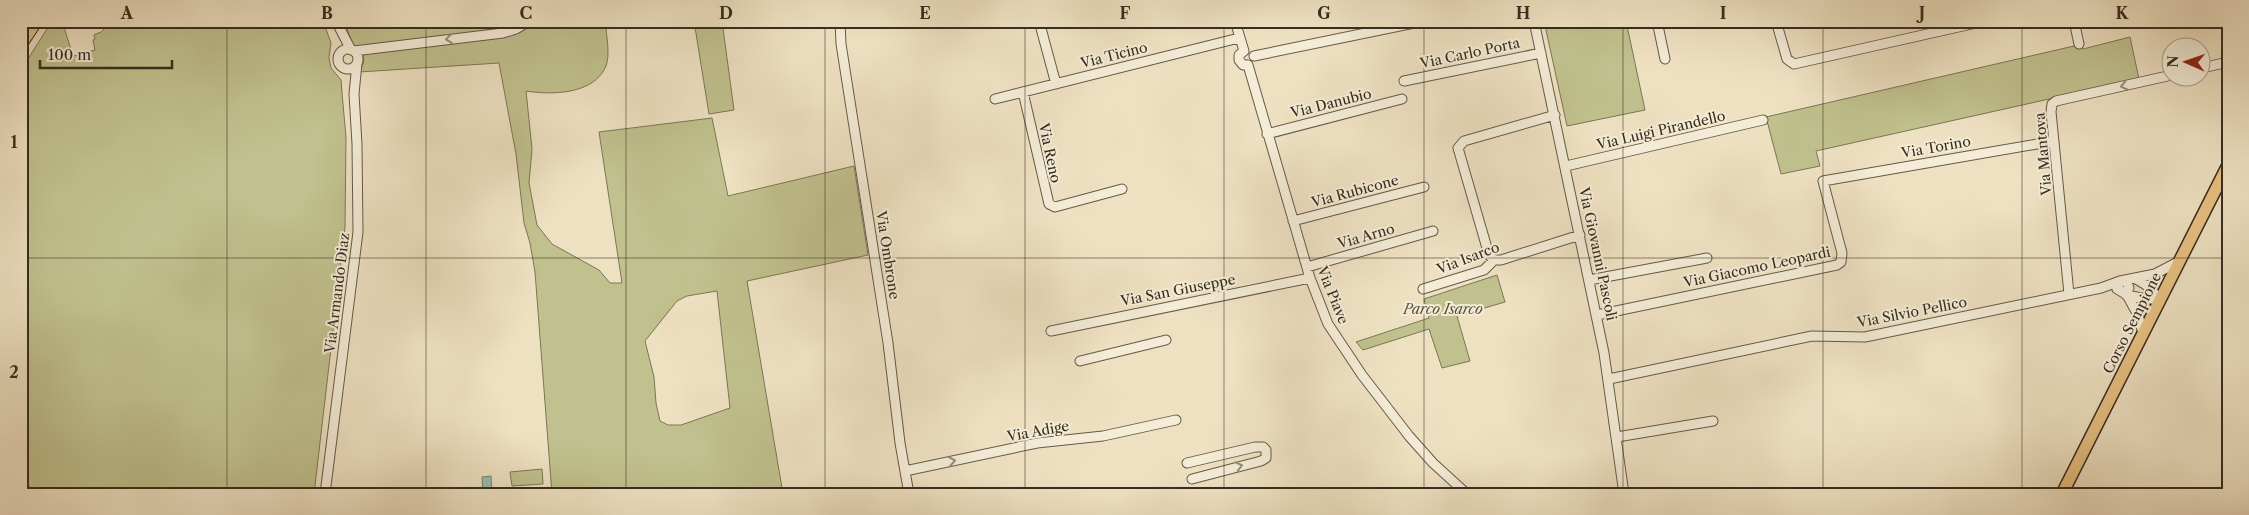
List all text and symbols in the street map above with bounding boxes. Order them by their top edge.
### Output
text: A [120,3,134,23]
text: B [321,3,333,23]
text: C [520,3,532,23]
text: D [719,3,733,23]
text: E [919,3,931,23]
text: F [1120,3,1131,23]
text: G [1317,3,1331,23]
text: H [1516,3,1530,23]
text: I [1720,3,1727,23]
text: J [1916,3,1925,23]
text: K [2116,3,2130,23]
one-way arrow [444,33,452,44]
street label: Via Carlo Porta [1417,34,1522,73]
scale bar [40,38,172,70]
street label: Via Ticino [1078,38,1149,72]
north arrow [2162,38,2212,88]
text: 100 m [48,45,91,64]
text: N [2164,55,2182,68]
one-way arrow [2120,80,2128,91]
street label: Via Danubio [1288,84,1373,122]
street label: Via Luigi Pirandello [1594,106,1727,154]
street label: Via Mantova [2030,111,2056,197]
street label: Via Reno [1035,120,1065,185]
text: 1 [10,132,18,152]
street label: Via Torino [1899,132,1972,162]
street label: Via Rubicone [1309,171,1401,212]
street label: Via Giovanni Pascoli [1575,185,1621,322]
street label: Via Ombrone [872,208,904,301]
street label: Via Arno [1335,219,1397,253]
street label: Via Armando Diaz [321,232,353,355]
street label: Via Isarco [1433,238,1502,279]
street label: Via Giacomo Leopardi [1681,243,1832,292]
street label: Via Piave [1313,262,1353,327]
street label: Corso Sempione [2099,269,2165,377]
street label: Via San Giuseppe [1118,270,1237,310]
street label: Via Silvio Pellico [1855,293,1968,332]
park label: Parco Isarco [1402,300,1483,318]
text: 2 [9,362,19,382]
street label: Via Adige [1004,417,1071,445]
one-way arrow [948,457,957,467]
one-way arrow [1235,461,1244,472]

